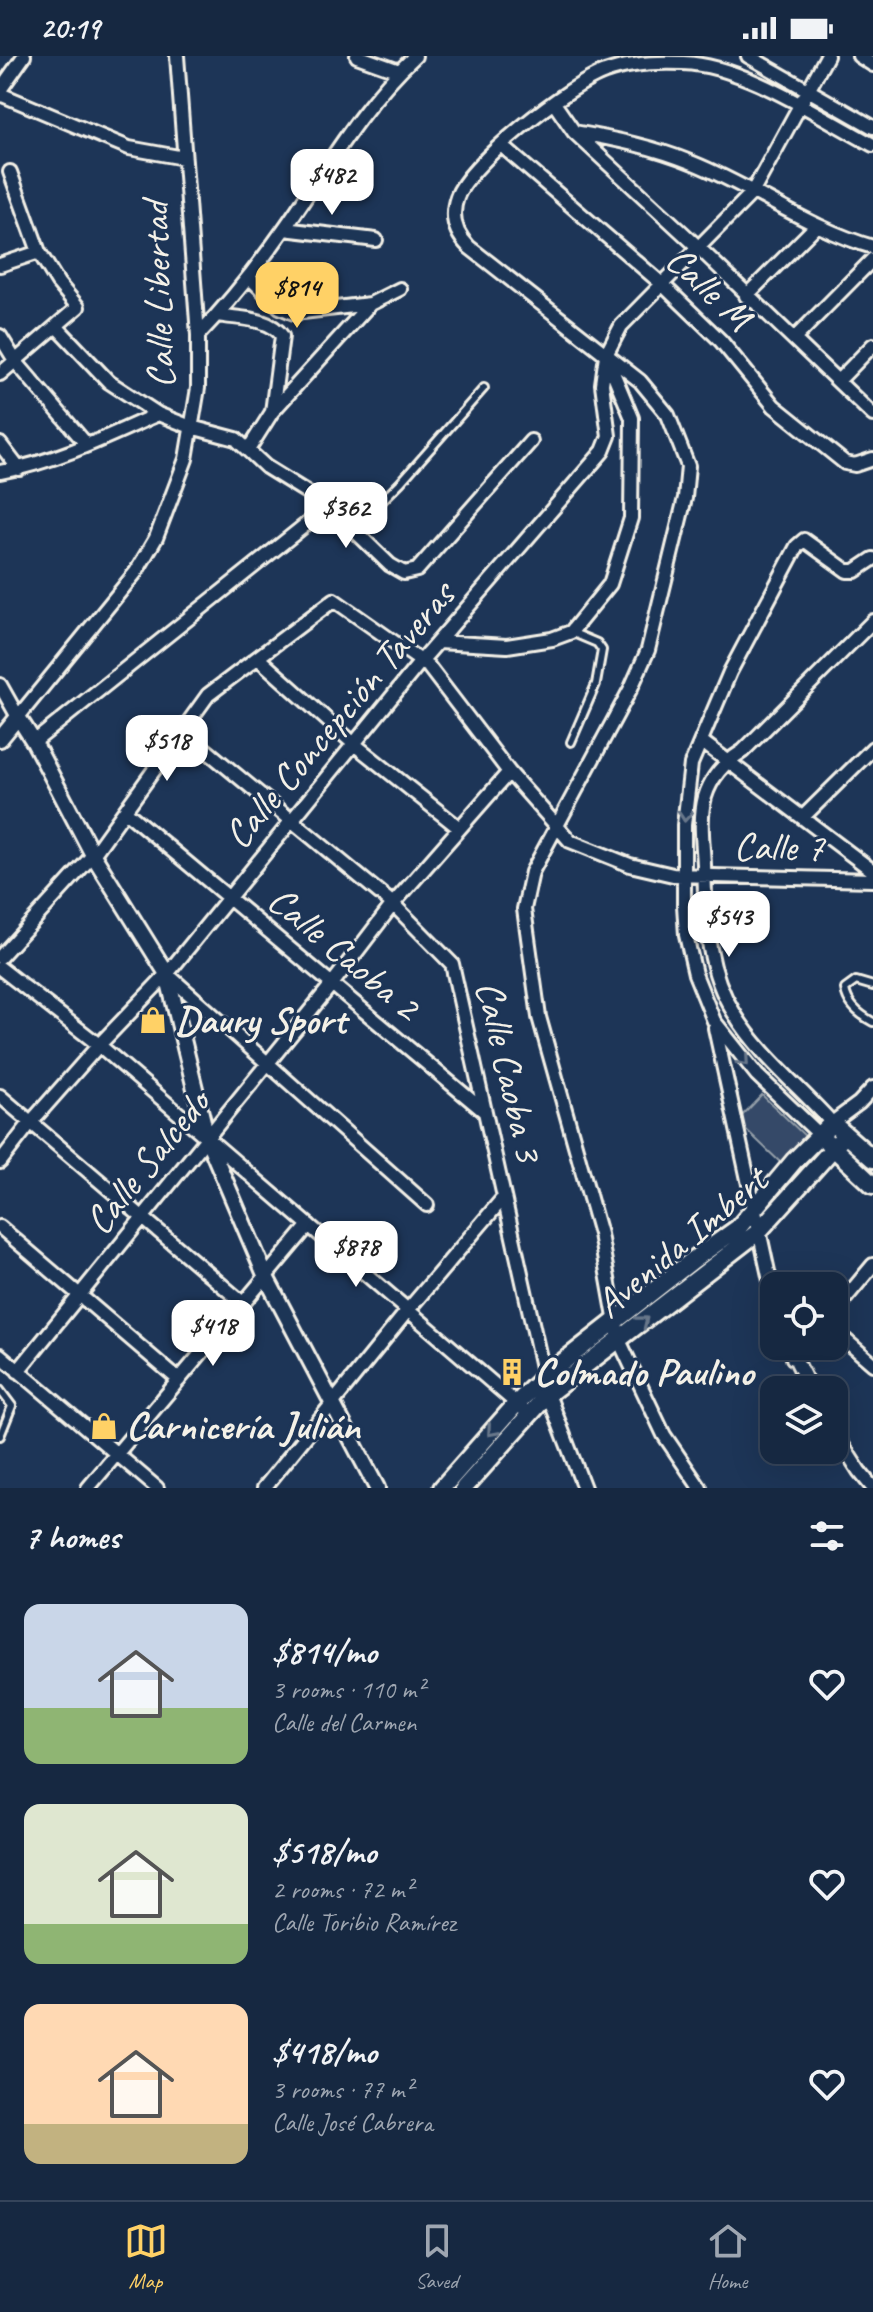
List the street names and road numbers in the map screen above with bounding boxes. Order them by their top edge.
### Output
street label: Calle Libertad [130,195,186,389]
street label: Calle M [655,235,765,343]
street label: Calle Concepción Taveras [213,569,467,859]
street label: Calle 7 [733,821,827,873]
street label: Calle Caoba 2 [258,875,433,1033]
street label: Calle Caoba 3 [464,976,555,1169]
street label: Calle Salcedo [73,1076,223,1245]
street label: Avenida Imbert [585,1153,780,1329]

